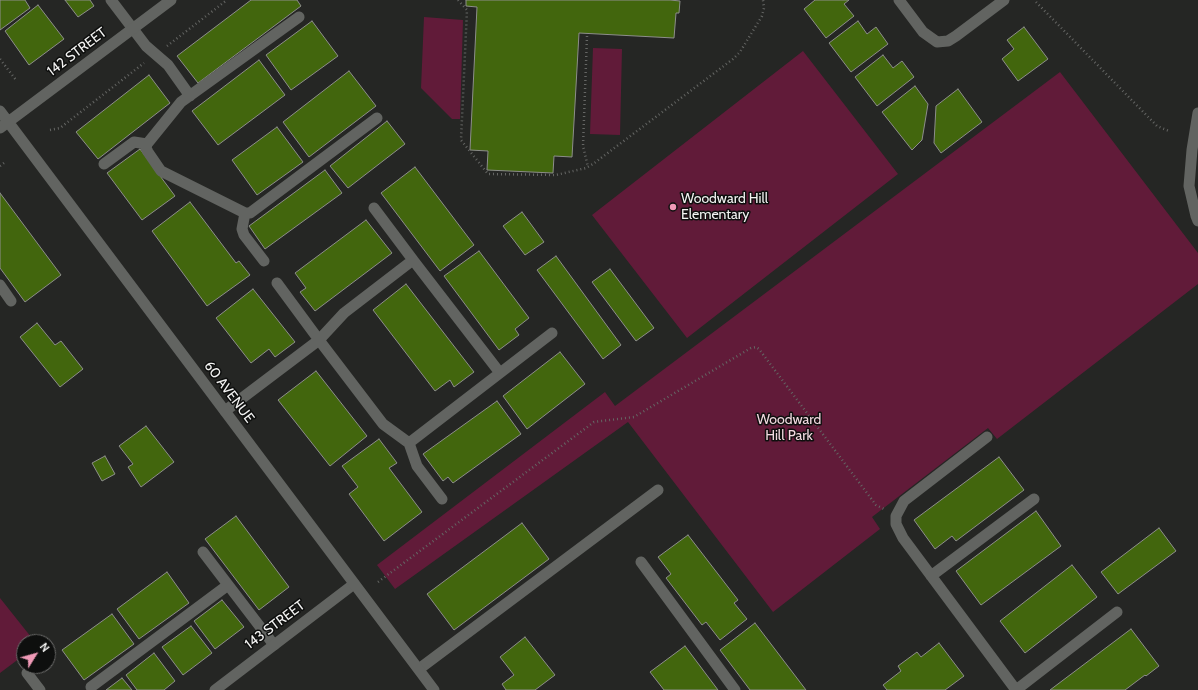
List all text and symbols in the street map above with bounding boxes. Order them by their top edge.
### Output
street label: 142 STREET [44,24,110,80]
place label: Woodward Hill Elementary [681,191,768,224]
marker: Woodward Hill Elementary [668,202,678,212]
street label: 60 AVENUE [200,358,258,426]
park label: Woodward Hill Park [757,412,821,444]
street label: 143 STREET [242,597,308,653]
north arrow [16,634,56,674]
text: N [37,640,53,655]

